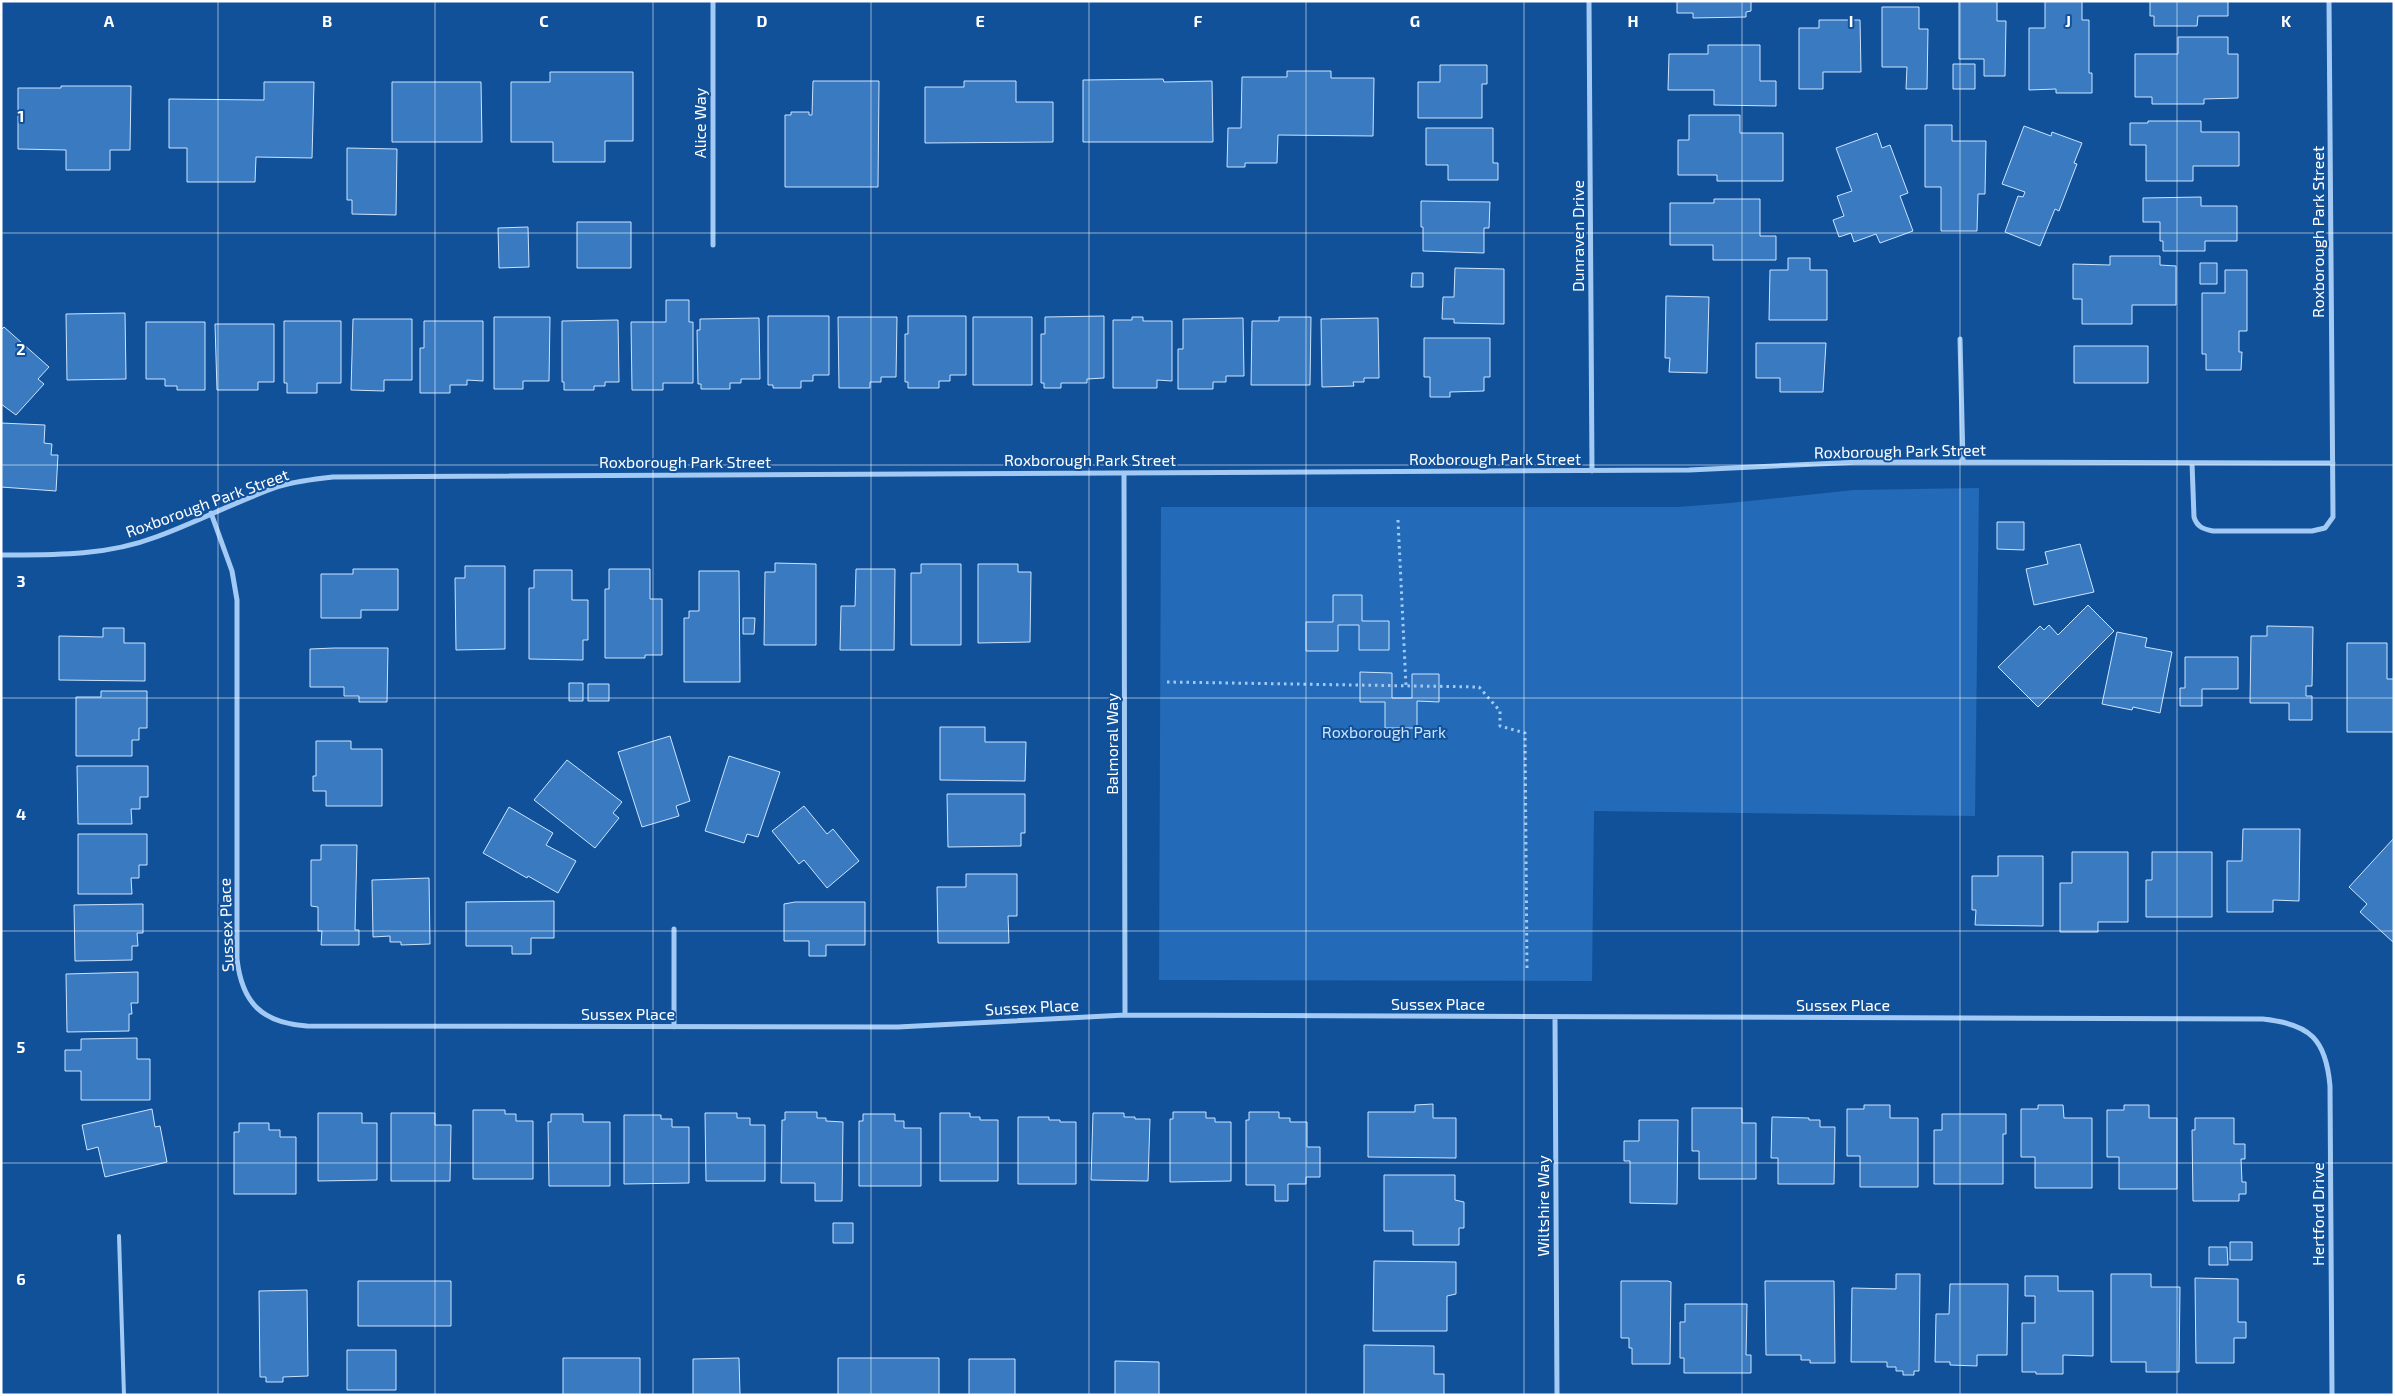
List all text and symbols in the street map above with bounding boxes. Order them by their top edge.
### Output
text: A [104,11,115,30]
text: B [322,11,332,30]
text: C [539,11,549,30]
text: D [757,11,768,30]
text: E [975,11,985,30]
text: F [1194,11,1203,30]
text: G [1410,11,1420,30]
text: H [1627,11,1639,30]
text: I [1849,11,1853,30]
text: J [2065,11,2071,30]
text: K [2281,11,2292,30]
street label: Alice Way [690,87,709,158]
text: 1 [18,106,24,125]
street label: Roxborough Park Street [2308,146,2327,318]
street label: Dunraven Drive [1568,180,1587,292]
text: 2 [16,339,26,358]
street label: Roxborough Park Street [1814,439,1986,462]
street label: Roxborough Park Street [1409,449,1581,468]
street label: Roxborough Park Street [1004,450,1176,469]
street label: Roxborough Park Street [599,452,771,471]
street label: Roxborough Park Street [123,464,291,541]
text: 3 [16,571,26,590]
street label: Balmoral Way [1102,693,1121,795]
park label: Roxborough Park [1322,722,1446,741]
text: 4 [16,804,26,823]
street label: Sussex Place [214,878,237,972]
street label: Sussex Place [1391,994,1485,1013]
street label: Sussex Place [984,995,1080,1018]
street label: Sussex Place [1796,995,1890,1014]
street label: Sussex Place [581,1004,675,1023]
text: 5 [17,1037,26,1056]
street label: Wiltshire Way [1533,1155,1552,1257]
street label: Hertford Drive [2308,1162,2327,1266]
text: 6 [16,1269,26,1288]

